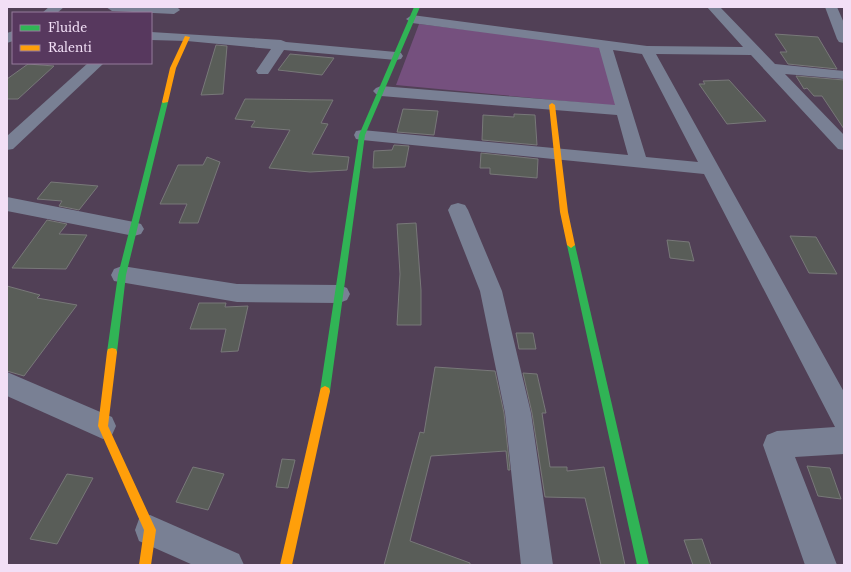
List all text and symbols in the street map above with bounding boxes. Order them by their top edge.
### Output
legend [12,12,152,64]
text: Fluide [48,20,87,35]
text: Ralenti [48,40,92,55]

